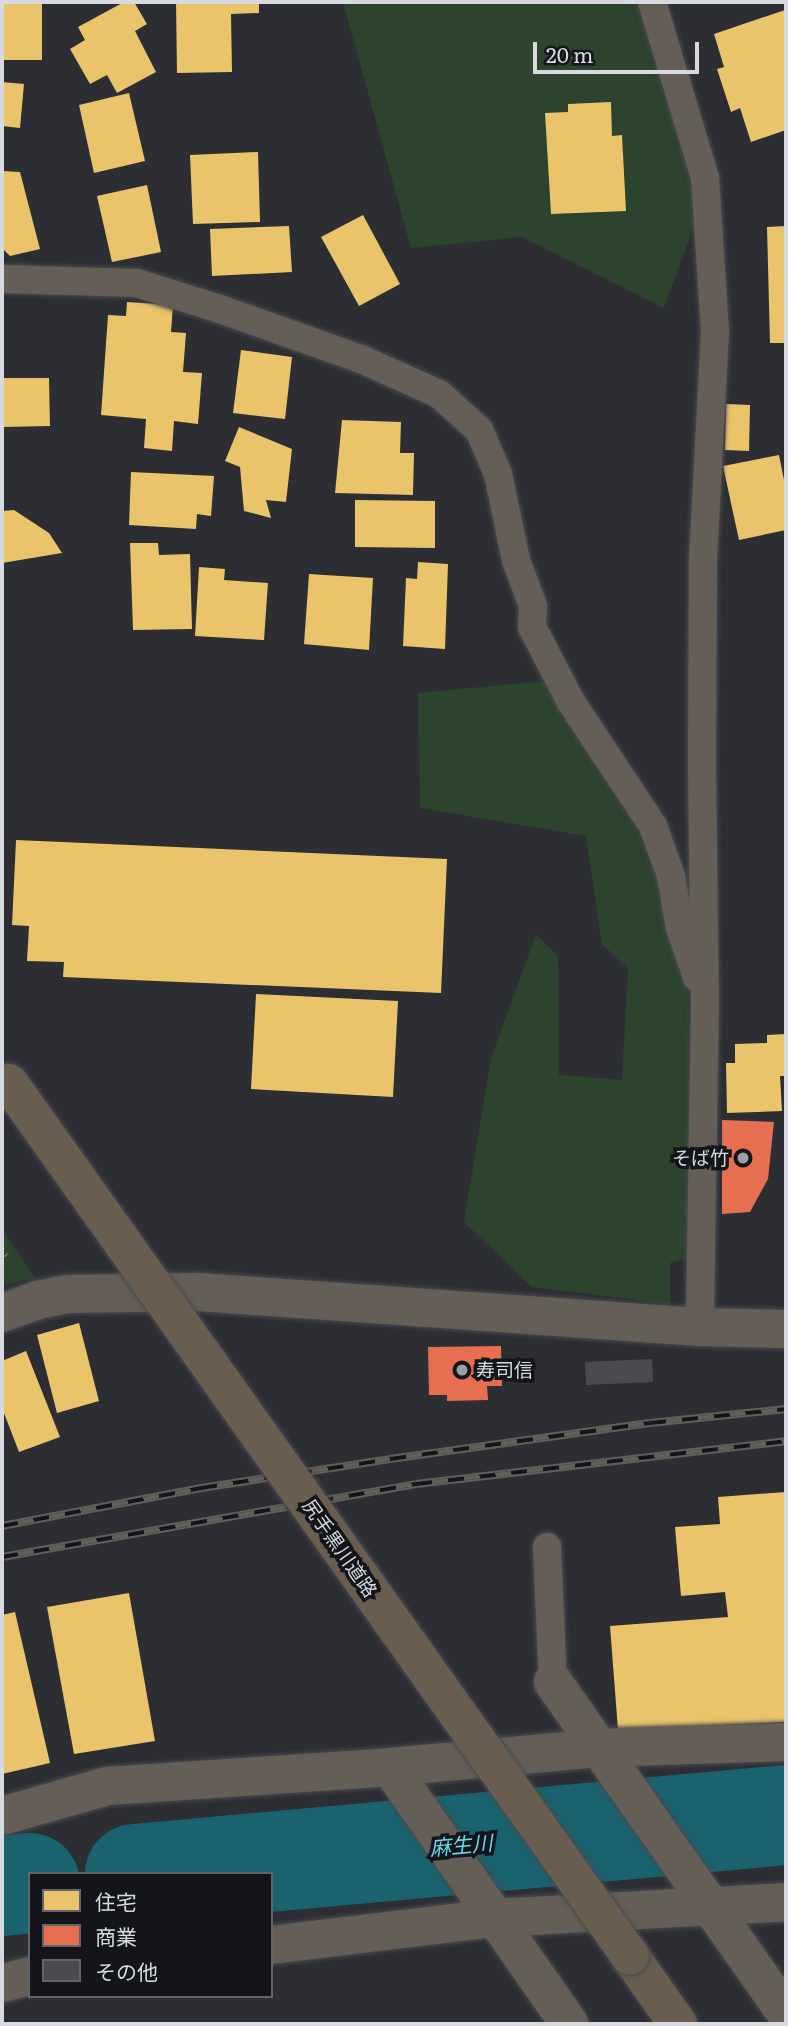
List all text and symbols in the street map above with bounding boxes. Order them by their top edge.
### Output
scale bar [536,28,702,72]
text: 20 m [546,38,593,69]
place label: そば竹 [672,1147,729,1169]
marker: そば竹 [735,1150,751,1166]
place label: 寿司信 [476,1359,533,1381]
marker: 寿司信 [454,1362,470,1378]
street label: 尻手黒川道路 [298,1495,382,1601]
water label: 麻生川 [429,1829,493,1859]
legend [28,1872,273,1998]
text: 住宅 [95,1885,137,1916]
text: 商業 [95,1920,137,1951]
text: その他 [95,1955,158,1986]

